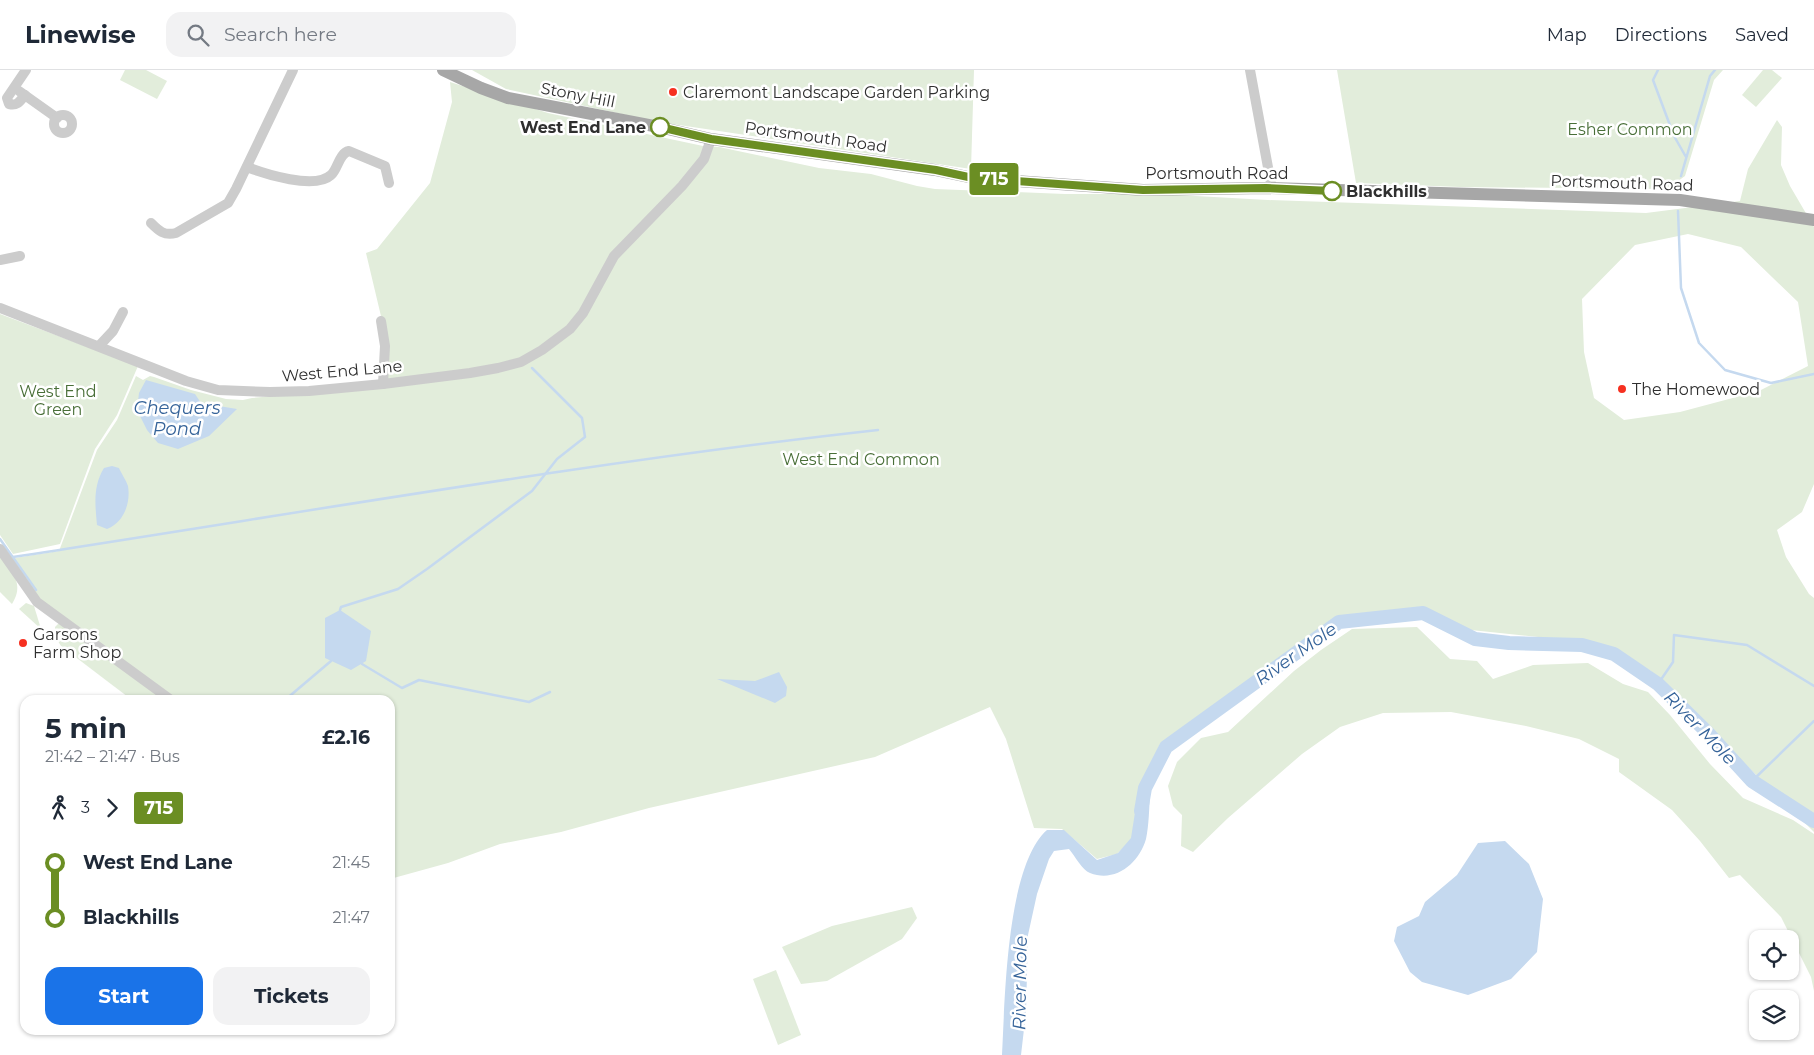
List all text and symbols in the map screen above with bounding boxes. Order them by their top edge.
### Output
search box [166,12,516,57]
text: Linewise [25,20,136,49]
icon: search [184,21,212,49]
text: Search here [224,23,337,46]
text: Map [1547,24,1587,46]
text: Directions [1615,24,1707,46]
text: Saved [1735,24,1789,46]
street label: Stony Hill [539,78,617,112]
place label: Claremont Landscape Garden Parking [683,83,990,102]
marker: Claremont Landscape Garden Parking [667,86,679,98]
marker: West End Lane [650,117,670,137]
place label: West End Lane [520,118,646,137]
street label: Portsmouth Road [744,118,888,156]
park label: Esher Common [1567,120,1693,139]
line badge: 715 [965,163,1023,195]
street label: Portsmouth Road [1145,164,1289,183]
text: 715 [979,168,1009,190]
street label: Portsmouth Road [1550,171,1694,195]
marker: Blackhills [1322,181,1342,201]
place label: Blackhills [1346,182,1427,201]
street label: West End Lane [281,356,403,386]
place label: The Homewood [1632,380,1760,399]
park label: West End Green [19,382,97,419]
marker: The Homewood [1616,383,1628,395]
water label: Chequers Pond [133,397,221,440]
park label: West End Common [782,450,940,469]
water label: River Mole [1251,618,1341,690]
place label: Garsons Farm Shop [33,625,121,662]
marker: Garsons Farm Shop [17,637,29,649]
water label: River Mole [1659,686,1741,770]
text: 5 min [45,711,127,745]
text: £2.16 [322,726,370,749]
text: 21:42 – 21:47 · Bus [45,747,180,766]
icon: walk [45,794,73,822]
icon: forward [98,794,126,822]
text: 715 [144,797,173,819]
text: 3 [81,798,90,817]
text: West End Lane [83,851,233,874]
text: 21:45 [332,853,370,872]
text: Blackhills [83,906,179,929]
text: 21:47 [333,908,370,927]
map controls [1749,930,1799,1040]
button: locate [1749,930,1799,980]
water label: River Mole [1008,936,1032,1030]
button: Start [45,967,203,1025]
button: Tickets [213,967,370,1025]
button: layers [1749,990,1799,1040]

